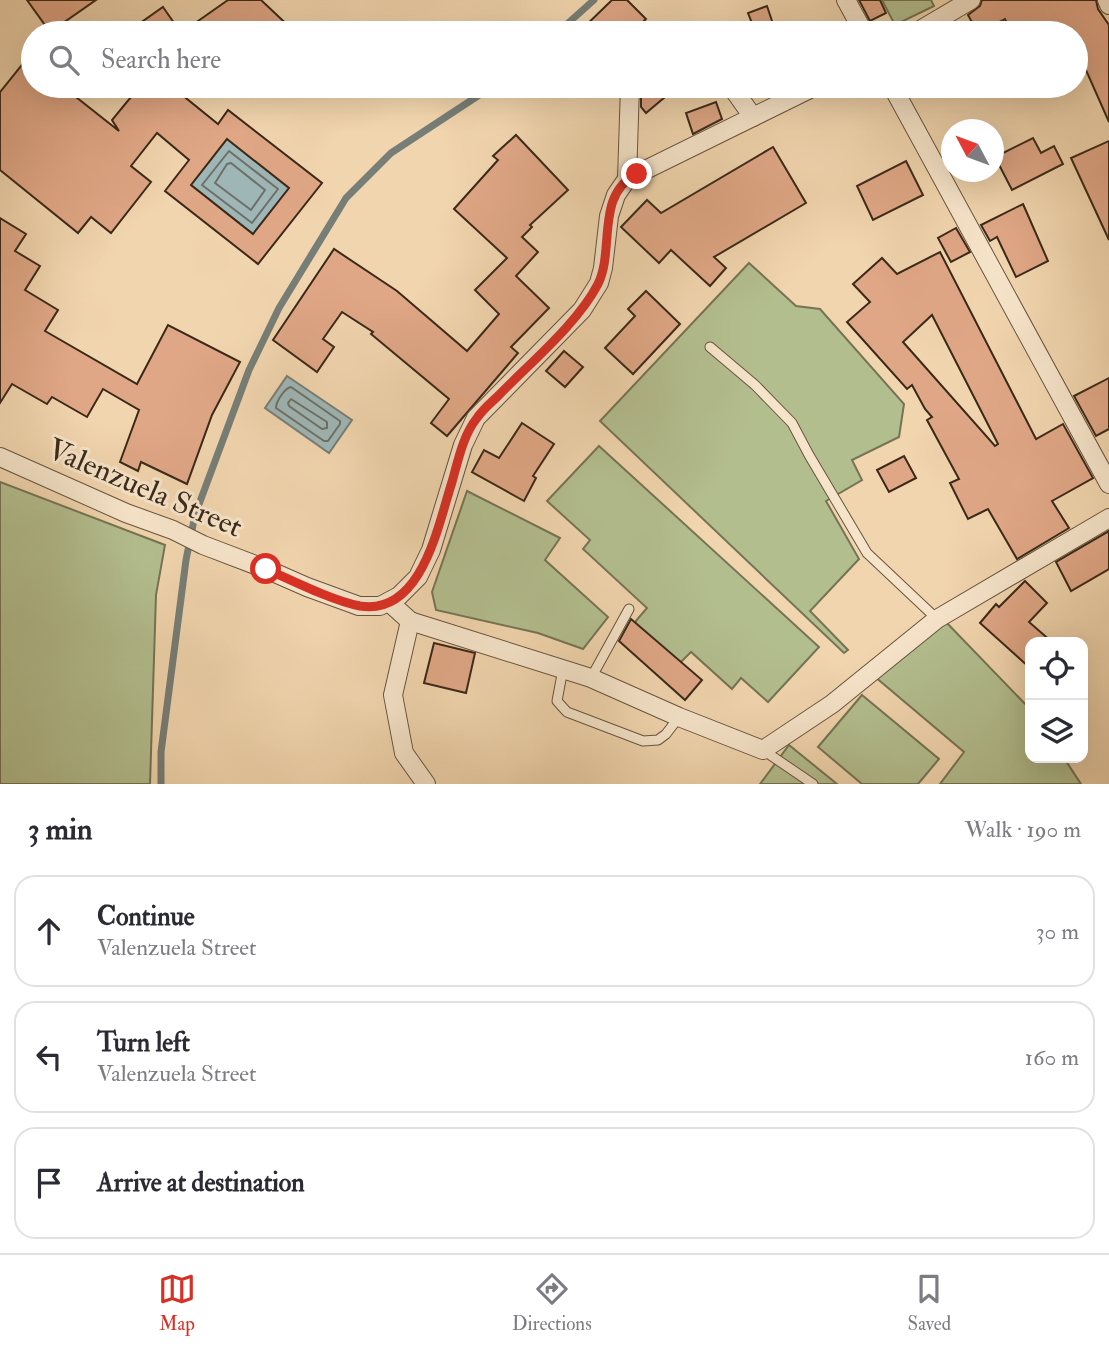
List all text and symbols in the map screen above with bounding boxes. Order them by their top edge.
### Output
search box [21,21,1088,98]
icon: search [45,41,83,79]
text: Search here [101,44,221,76]
north arrow [941,119,1004,182]
route end [621,158,652,189]
street label: Valenzuela Street [42,430,248,546]
route start [250,553,281,584]
map controls [1025,637,1088,763]
button: locate [1025,637,1088,700]
button: layers [1025,700,1088,763]
text: 3 min [28,811,93,848]
text: Walk · 190 m [965,815,1081,844]
text: Continue [97,901,195,933]
icon: ahead [30,912,68,950]
text: 30 m [1036,917,1079,946]
text: Valenzuela Street [97,933,256,962]
text: Turn left [97,1027,190,1059]
icon: left [30,1038,68,1076]
text: 160 m [1025,1043,1079,1072]
text: Valenzuela Street [97,1059,256,1088]
icon: arrive [30,1164,68,1202]
text: Arrive at destination [97,1167,305,1199]
tab: Map [158,1270,196,1336]
tab: Directions [512,1270,592,1336]
tab: Saved [908,1270,951,1336]

